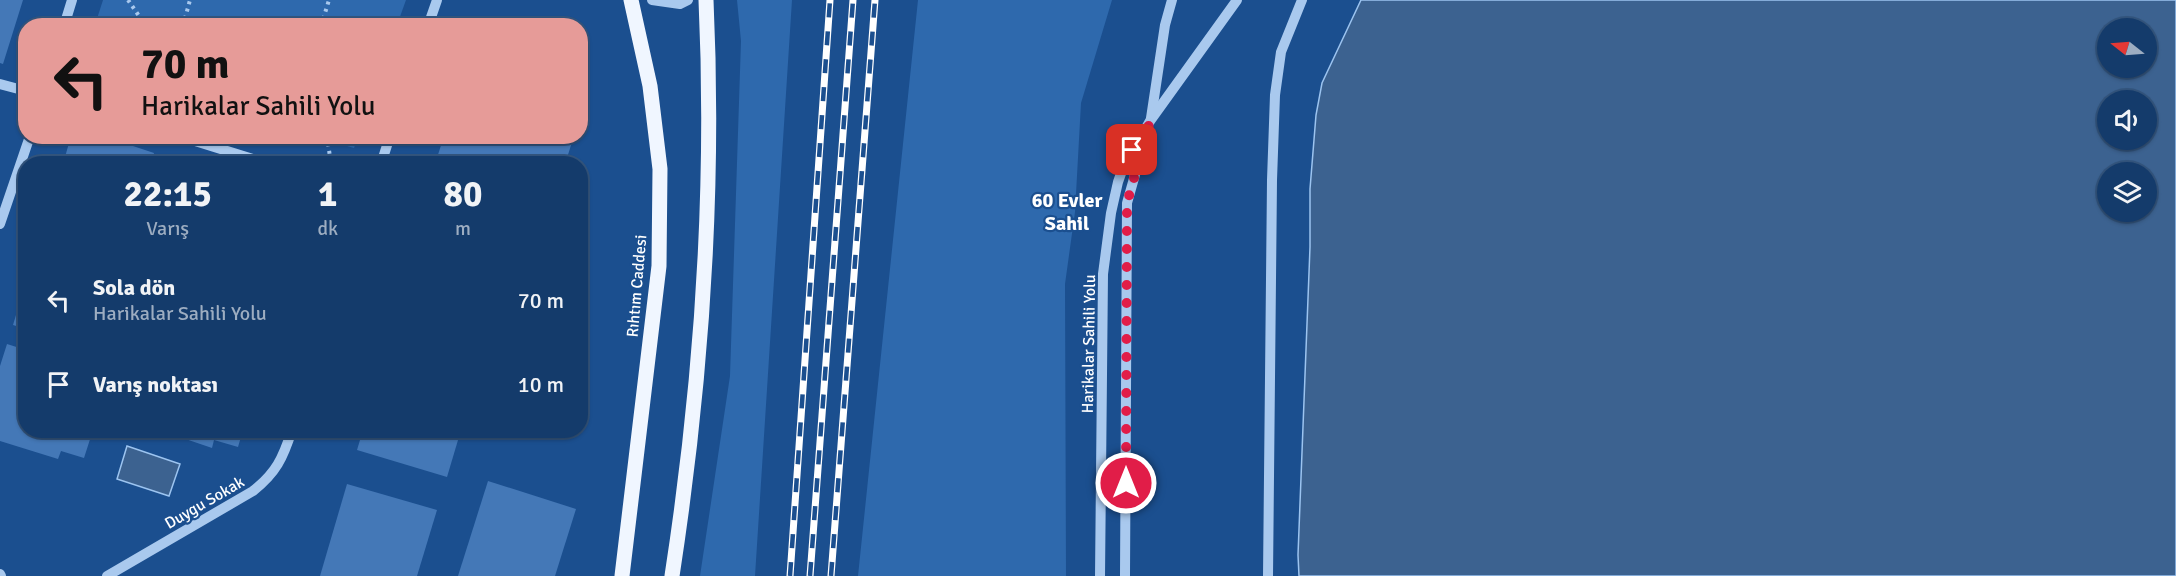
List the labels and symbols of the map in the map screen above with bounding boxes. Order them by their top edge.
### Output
north arrow [2097,18,2157,78]
pin [1106,124,1157,175]
district label: 60 Evler Sahil [1032,188,1102,236]
street label: Rıhtım Caddesi [623,234,651,338]
street label: Harikalar Sahili Yolu [1078,274,1100,414]
position arrow [1094,451,1158,515]
street label: Duygu Sokak [161,472,248,534]

